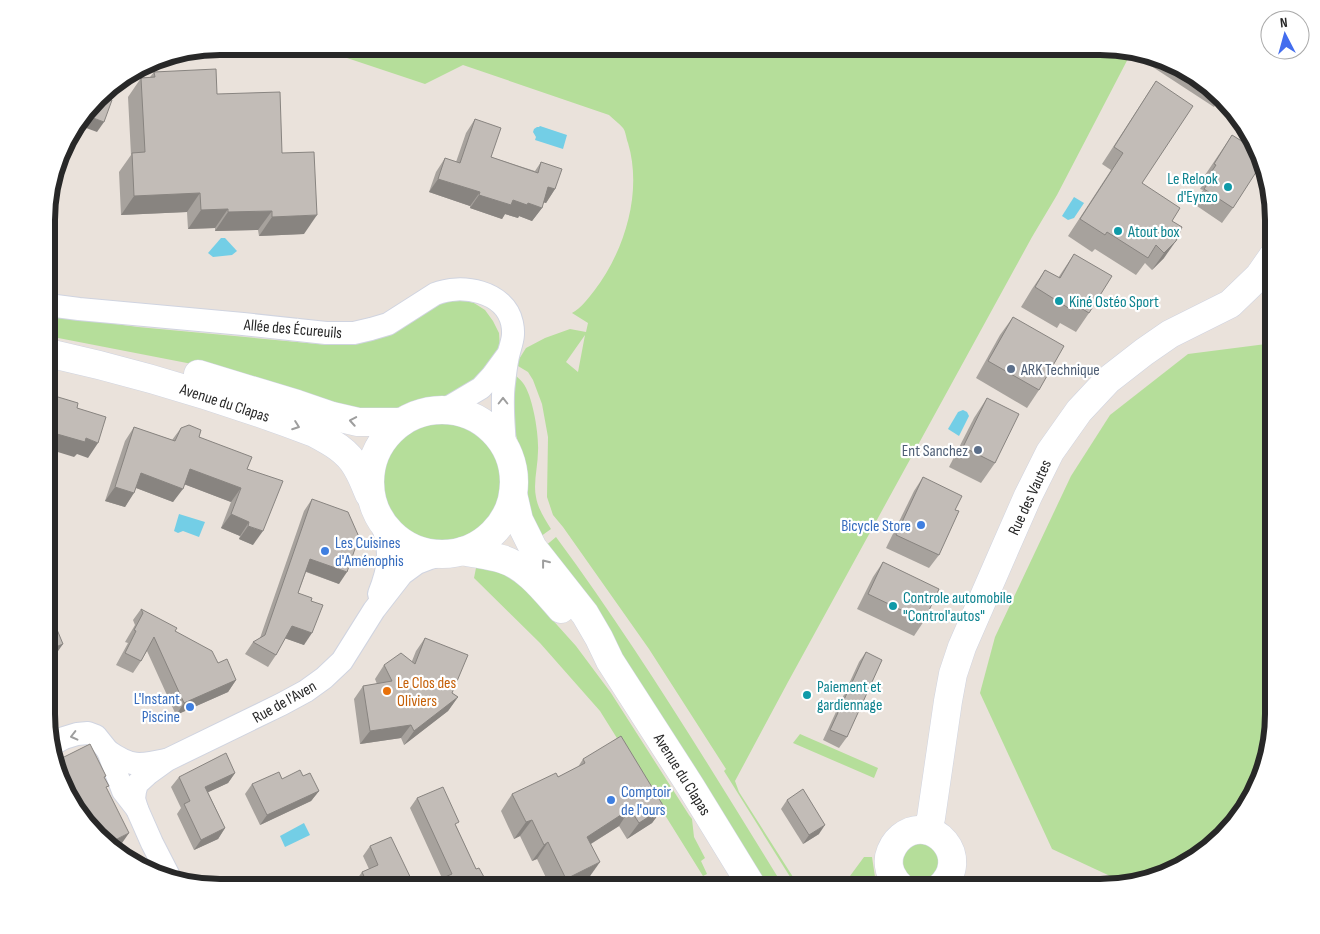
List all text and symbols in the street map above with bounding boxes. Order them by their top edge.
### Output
north arrow [1260,10,1310,60]
text: N [1279,14,1288,31]
place label: Le Relook d'Eynzo [1167,170,1218,207]
marker: Le Relook d'Eynzo [1222,181,1234,193]
place label: Atout box [1127,223,1180,242]
marker: Atout box [1112,225,1124,237]
place label: Kiné Ostéo Sport [1069,293,1159,312]
marker: Kiné Ostéo Sport [1053,295,1065,307]
street label: Allée des Écureuils [242,316,343,343]
place label: ARK Technique [1020,361,1100,380]
marker: ARK Technique [1005,363,1017,375]
street label: Avenue du Clapas [176,380,272,427]
one-way arrow [498,396,508,404]
one-way arrow [349,416,358,426]
one-way arrow [291,420,300,430]
place label: Ent Sanchez [902,442,968,461]
marker: Ent Sanchez [972,444,984,456]
street label: Rue des Vautes [1005,457,1056,538]
place label: Bicycle Store [841,517,911,536]
marker: Bicycle Store [915,519,927,531]
place label: Les Cuisines d'Aménophis [335,534,404,571]
marker: Les Cuisines d'Aménophis [319,545,331,557]
one-way arrow [542,560,550,569]
place label: Controle automobile "Control'autos" [903,589,1012,626]
marker: Controle automobile "Control'autos" [887,600,899,612]
place label: Le Clos des Oliviers [397,674,456,711]
street label: Rue de l'Aven [249,677,320,728]
place label: Paiement et gardiennage [817,678,882,715]
marker: Le Clos des Oliviers [381,685,393,697]
marker: Paiement et gardiennage [801,689,813,701]
place label: L'Instant Piscine [134,690,180,727]
marker: L'Instant Piscine [184,701,196,713]
street label: Avenue du Clapas [649,729,715,819]
one-way arrow [70,730,79,741]
place label: Comptoir de l'ours [621,783,672,820]
marker: Comptoir de l'ours [605,794,617,806]

